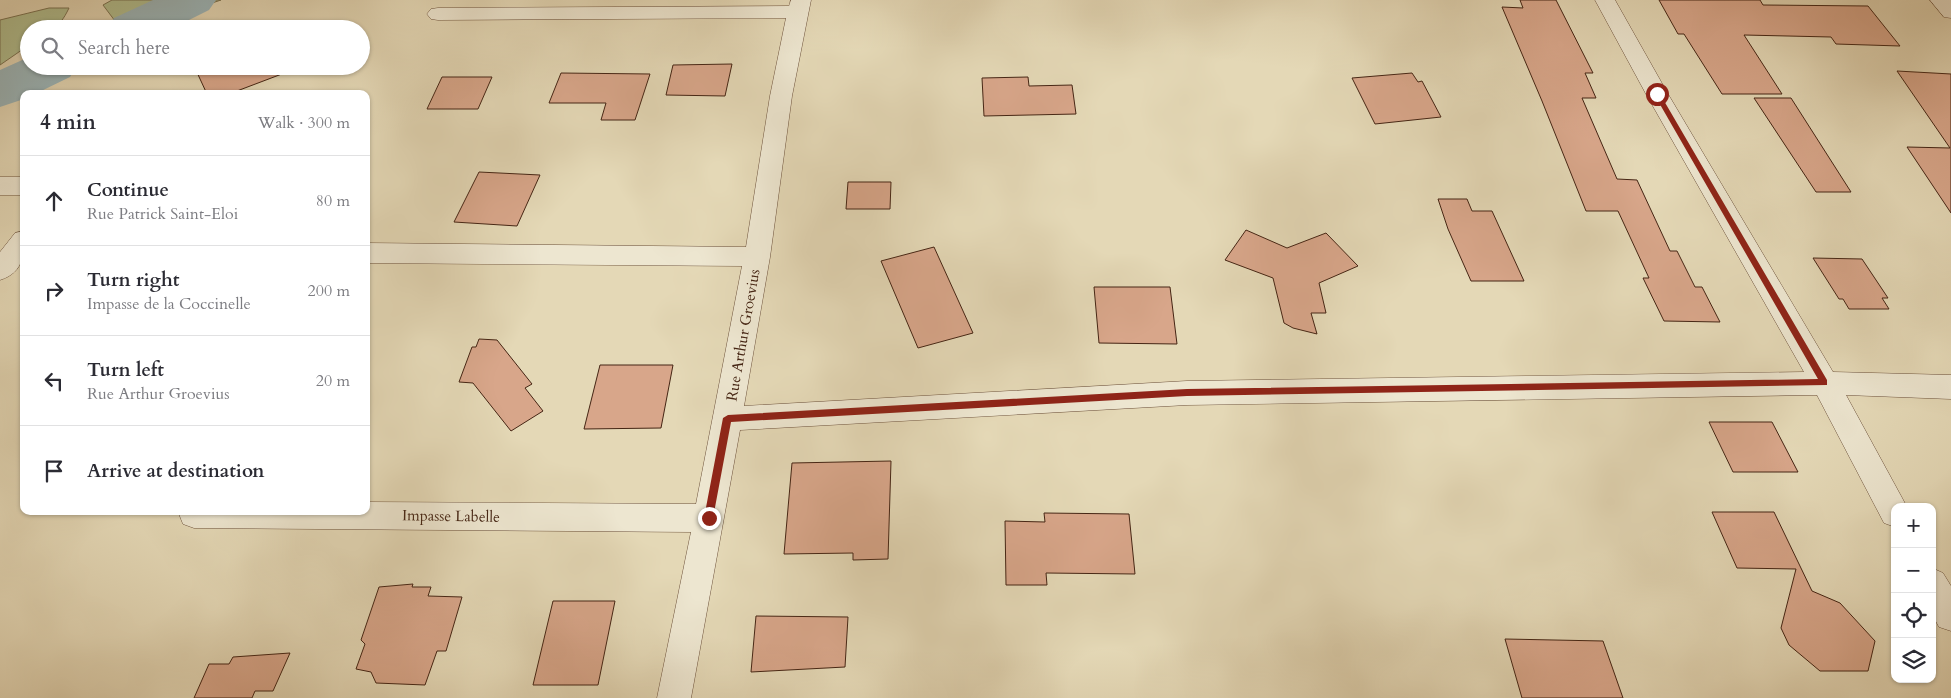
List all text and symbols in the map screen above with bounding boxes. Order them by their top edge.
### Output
search box [20,20,370,75]
icon: search [38,34,66,62]
text: Search here [78,35,170,61]
route start [1646,83,1669,106]
text: 4 min [40,108,96,137]
text: Walk · 300 m [258,112,350,134]
text: Continue [87,177,169,203]
icon: ahead [40,187,68,215]
text: 80 m [316,190,350,212]
text: Rue Patrick Saint-Eloi [87,203,238,225]
text: Turn right [87,267,179,293]
street label: Rue Arthur Groevius [722,267,764,403]
icon: right [40,277,68,305]
text: 200 m [308,280,350,302]
text: Impasse de la Coccinelle [87,293,251,315]
text: Turn left [87,357,164,383]
icon: left [40,367,68,395]
text: 20 m [316,370,350,392]
text: Rue Arthur Groevius [87,383,230,405]
icon: arrive [40,457,68,485]
text: Arrive at destination [87,458,264,484]
map controls [1891,503,1936,683]
button: + [1891,503,1936,548]
street label: Impasse Labelle [402,505,500,527]
route end [698,507,721,530]
button: − [1891,548,1936,593]
button: locate [1891,593,1936,638]
button: layers [1891,638,1936,683]

